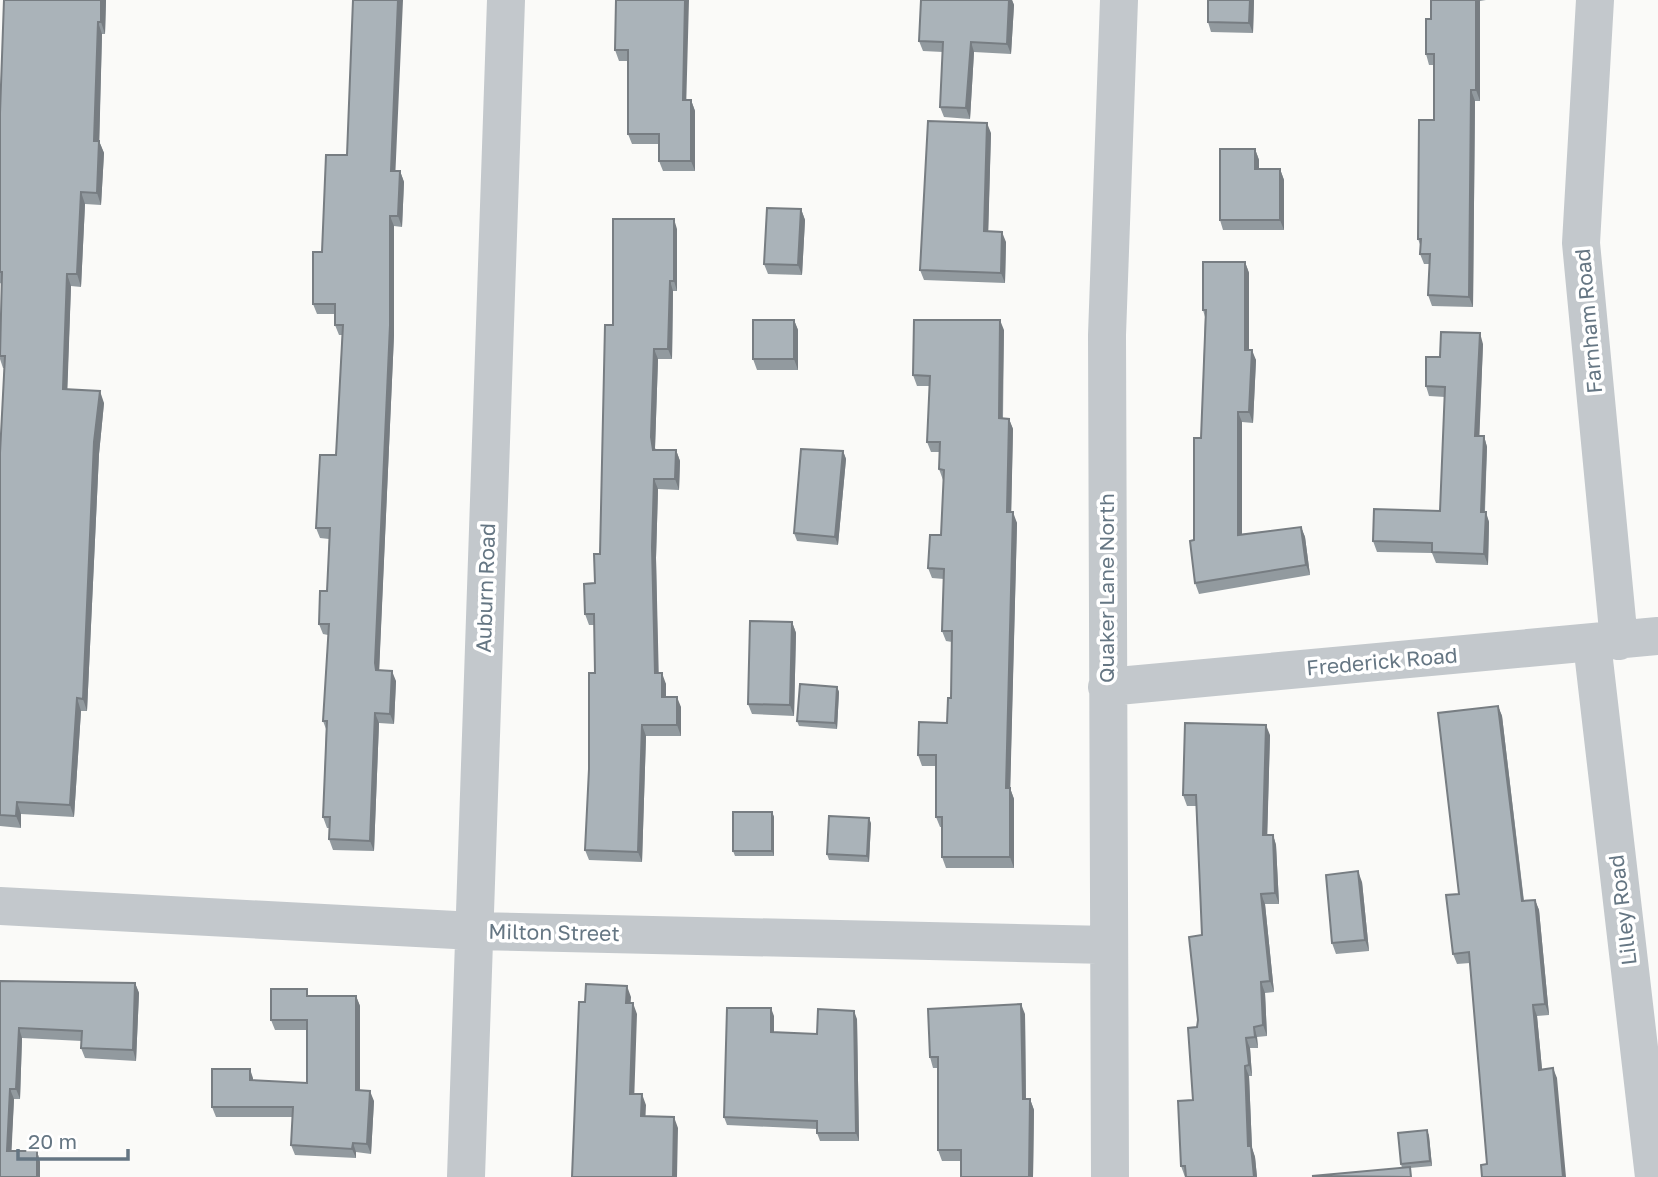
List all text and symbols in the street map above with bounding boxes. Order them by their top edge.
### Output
street label: Farnham Road [1569,248,1607,394]
street label: Quaker Lane North [1093,493,1119,683]
street label: Auburn Road [470,523,500,653]
street label: Frederick Road [1305,641,1459,681]
street label: Lilley Road [1602,853,1642,967]
street label: Milton Street [488,918,620,946]
scale bar [18,1118,128,1162]
text: 20 m [28,1128,77,1154]

